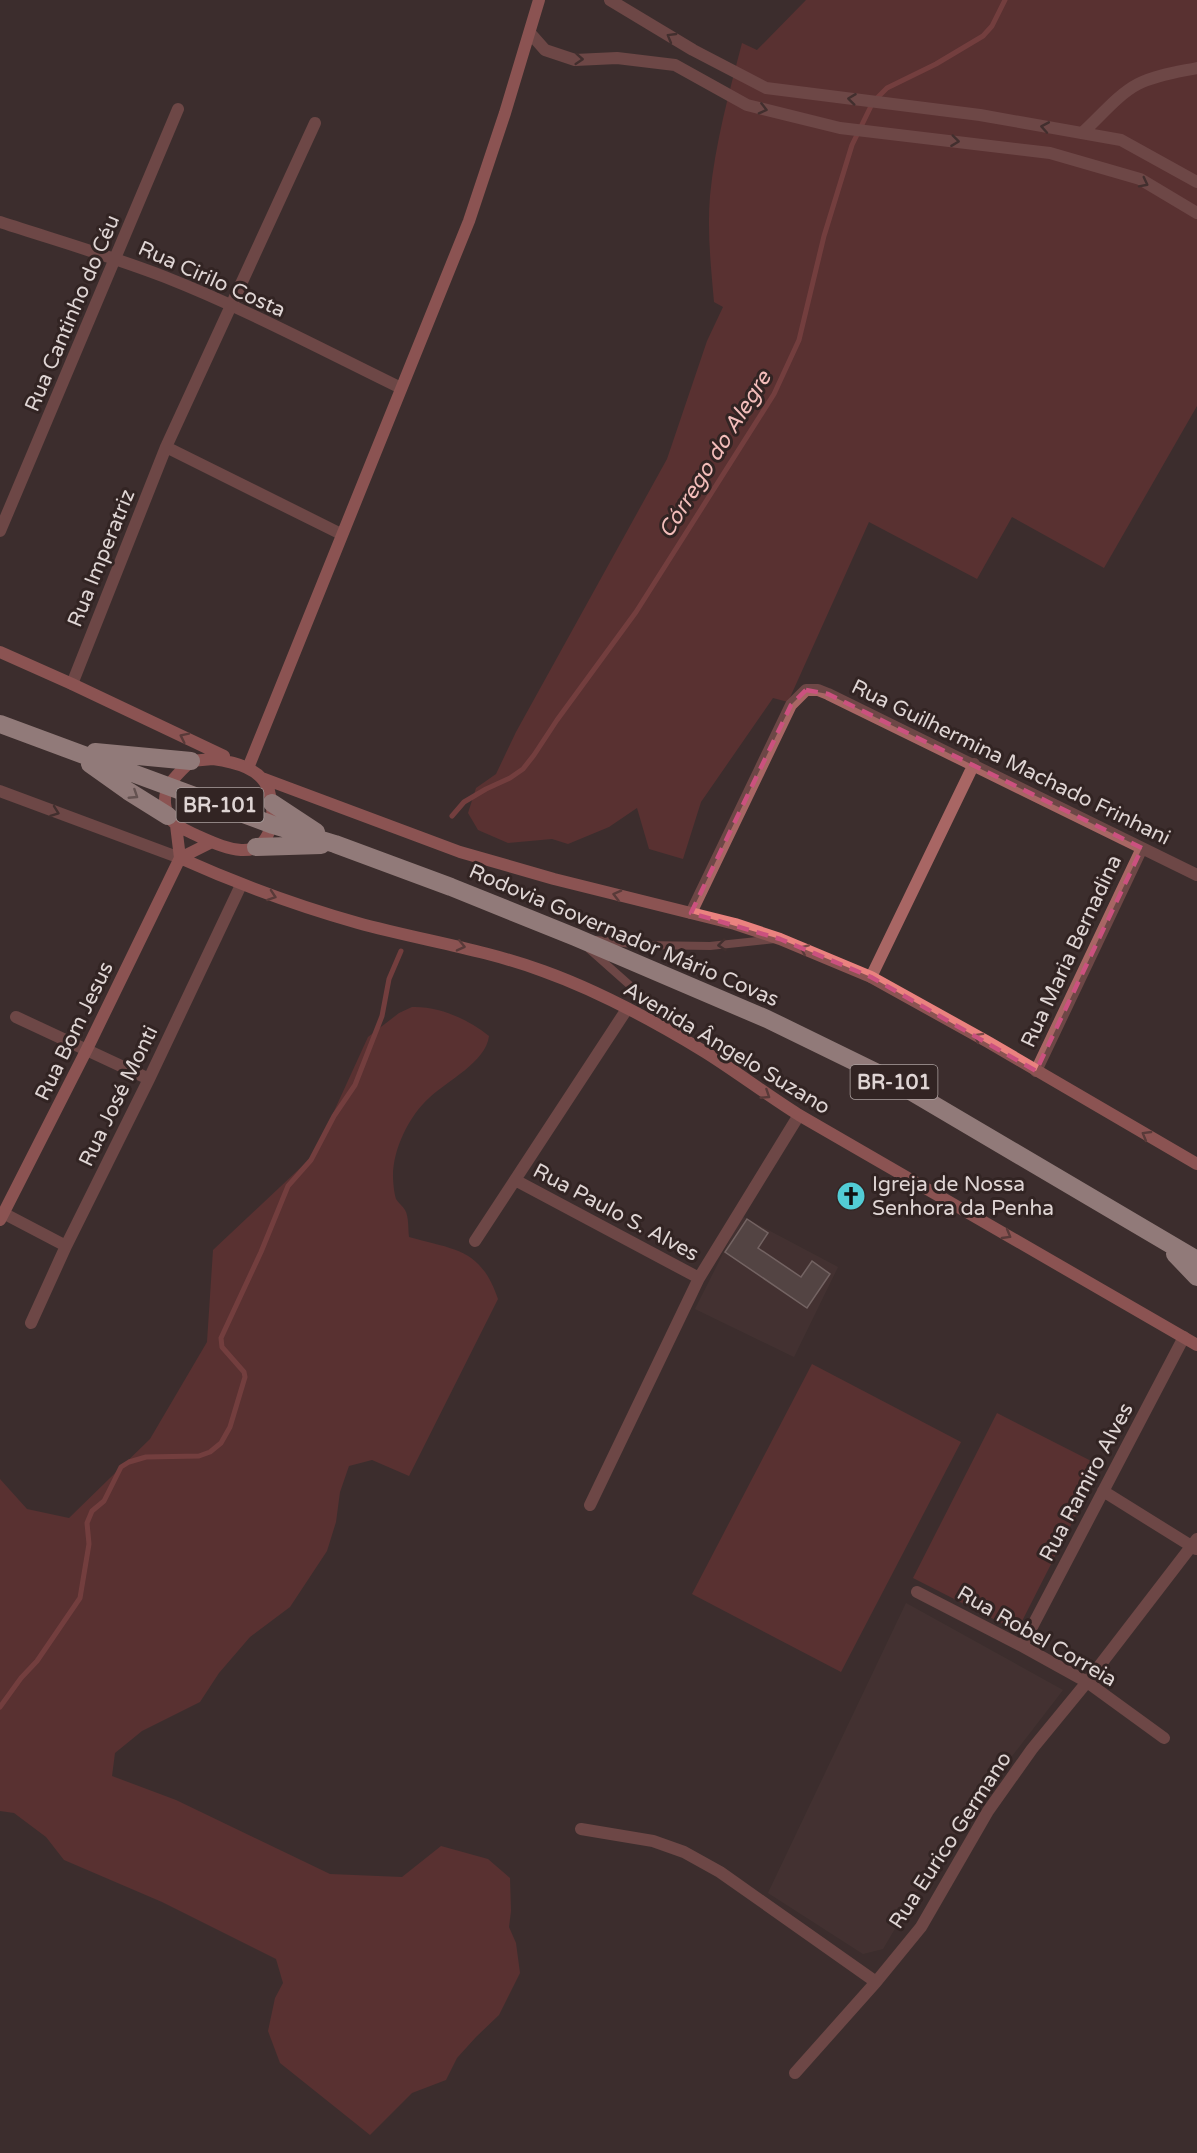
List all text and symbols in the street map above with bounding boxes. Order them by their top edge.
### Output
one-way arrow [667,33,677,44]
one-way arrow [575,52,584,65]
one-way arrow [848,93,857,106]
one-way arrow [758,101,768,114]
one-way arrow [1041,121,1051,134]
one-way arrow [950,135,959,147]
one-way arrow [1138,175,1149,187]
street label: Rua Cantinho do Céu [20,211,125,415]
street label: Rua Cirilo Costa [134,236,289,323]
water label: Córrego do Alegre [653,365,778,543]
street label: Rua Imperatriz [62,486,141,631]
street label: Rua Guilhermina Machado Frinhani [847,674,1174,851]
one-way arrow [179,732,190,744]
one-way arrow [128,787,138,799]
road number: BR-101 [176,788,264,822]
one-way arrow [49,804,60,817]
street label: Rua Maria Bernadina [1016,851,1127,1052]
street label: Rodovia Governador Mário Covas [465,859,782,1012]
one-way arrow [267,889,277,902]
one-way arrow [612,889,622,902]
one-way arrow [717,938,726,950]
one-way arrow [456,939,466,952]
one-way arrow [799,944,810,956]
street label: Rua Bom Jesus [30,958,119,1105]
street label: Avenida Ângelo Suzano [619,977,835,1120]
street label: Rua José Monti [74,1022,163,1171]
one-way arrow [974,1033,984,1044]
road number: BR-101 [850,1065,938,1099]
one-way arrow [760,1087,771,1098]
one-way arrow [1142,1130,1152,1142]
street label: Rua Paulo S. Alves [529,1158,703,1267]
place label: Igreja de Nossa Senhora da Penha [872,1172,1054,1221]
church icon: Igreja de Nossa Senhora da Penha [835,1180,867,1212]
one-way arrow [1001,1228,1012,1239]
street label: Rua Ramiro Alves [1034,1399,1139,1566]
street label: Rua Robel Correia [952,1581,1121,1692]
street label: Rua Eurico Germano [884,1747,1017,1933]

